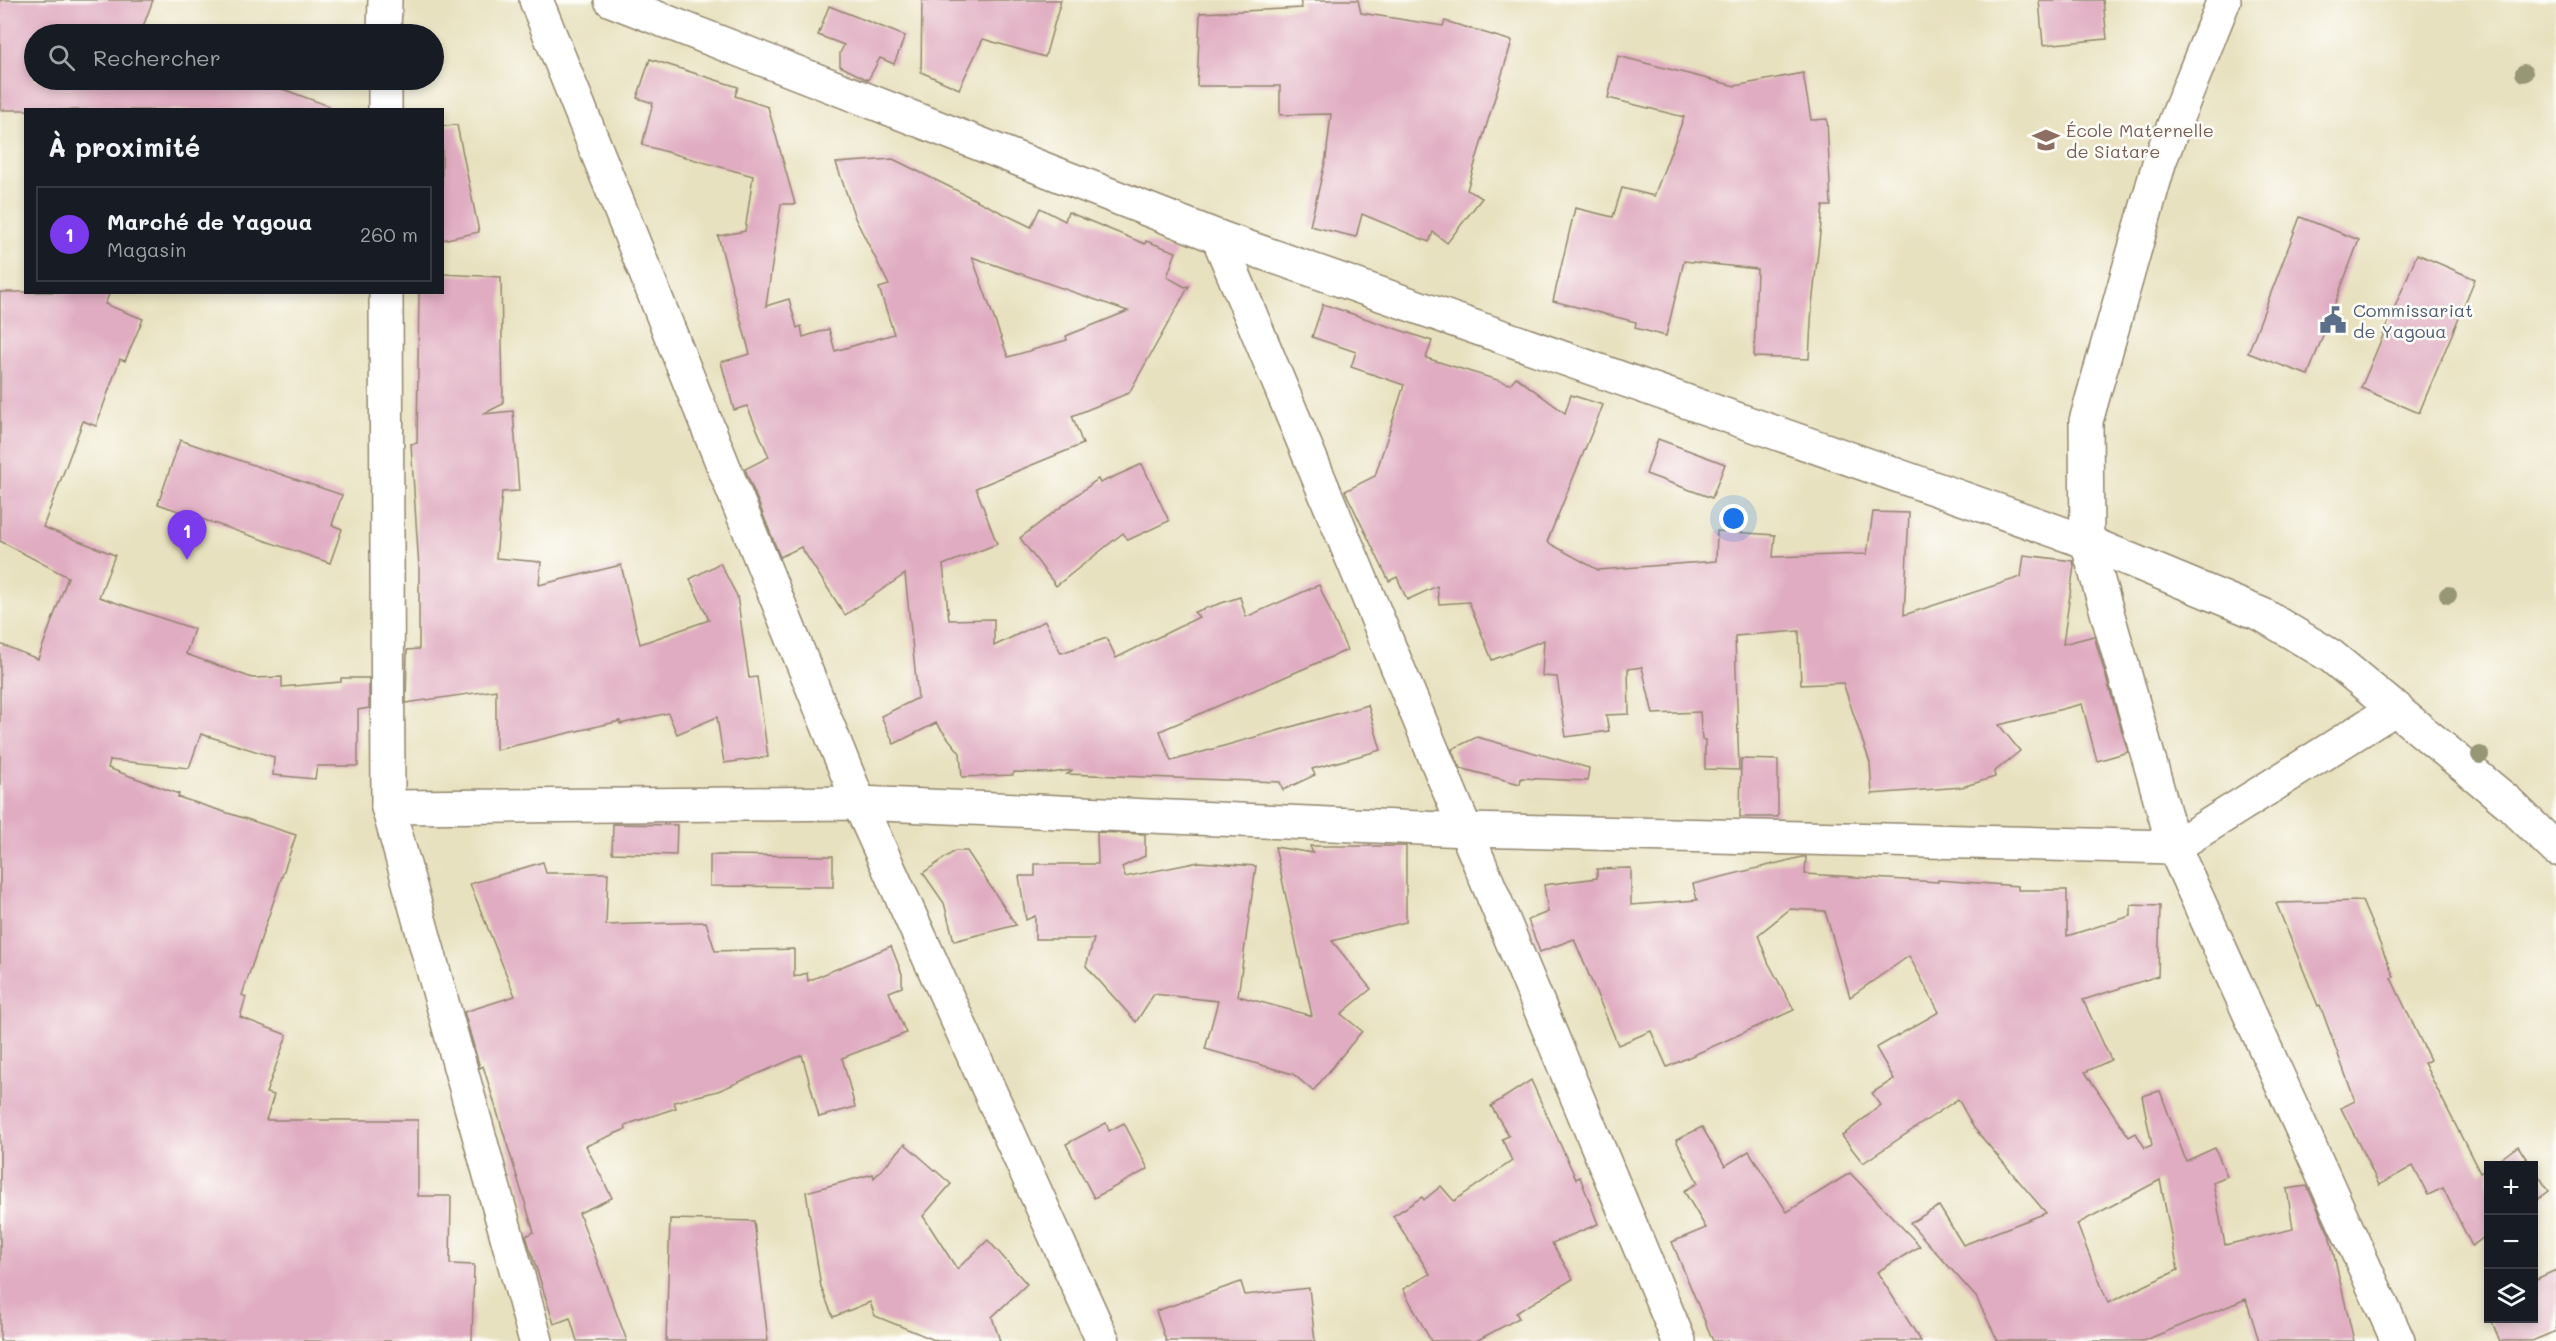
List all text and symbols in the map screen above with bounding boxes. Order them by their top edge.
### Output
search box [24,24,444,90]
icon: search [45,41,78,74]
text: Rechercher [93,43,221,72]
place label: École Maternelle de Siatare [2066,118,2214,163]
school or university icon: École Maternelle de Siatare [2031,125,2061,155]
text: À proximité [48,130,200,164]
text: Marché de Yagoua [107,207,312,236]
text: 1 [65,221,74,247]
text: 260 m [360,221,418,247]
text: Magasin [107,236,186,262]
place label: Commissariat de Yagoua [2353,298,2473,343]
public building icon: Commissariat de Yagoua [2318,305,2348,335]
your location [1719,504,1748,533]
pin: 1 [168,510,207,560]
map controls [2484,1161,2538,1323]
button: + [2484,1161,2538,1215]
button: − [2484,1215,2538,1269]
button: layers [2484,1269,2538,1323]

